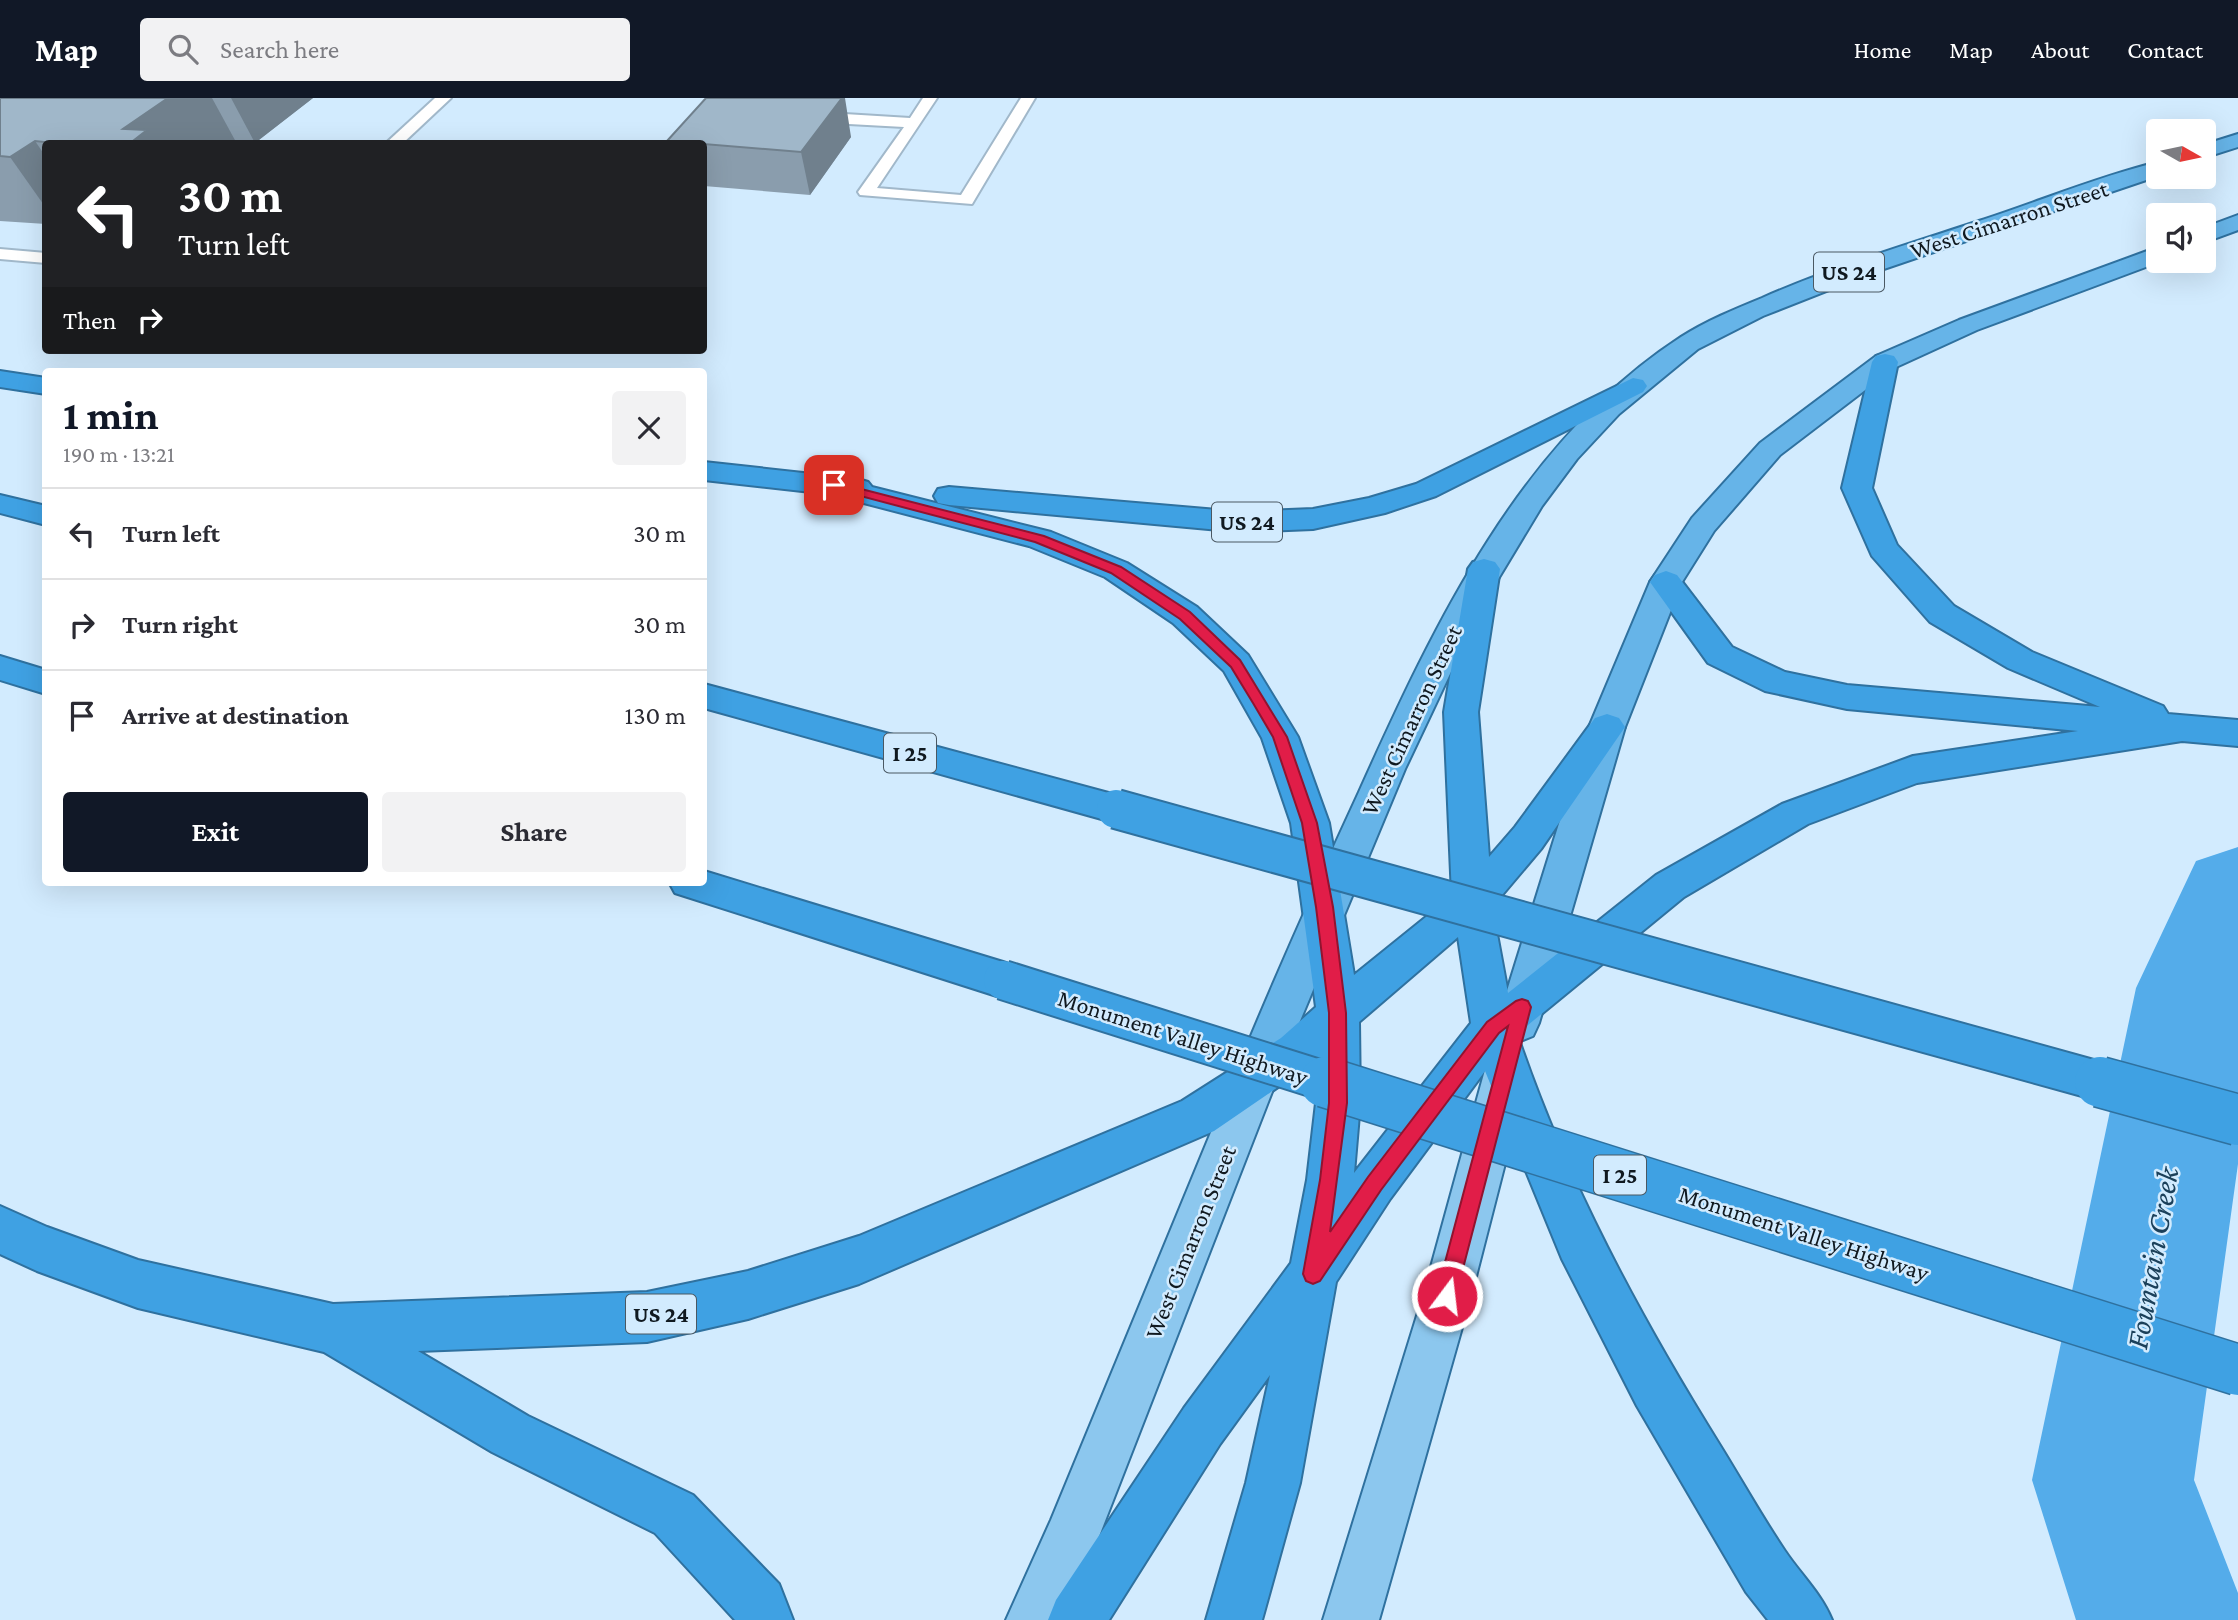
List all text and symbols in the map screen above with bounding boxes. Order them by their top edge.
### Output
search box [140,18,630,81]
icon: search [164,30,202,68]
text: Map [35,31,98,68]
text: Search here [220,35,339,64]
text: Home [1854,36,1911,63]
text: Map [1949,36,1993,63]
text: About [2031,36,2089,63]
text: Contact [2127,36,2203,63]
north arrow [2146,119,2216,189]
map controls [2146,119,2216,273]
icon: left [63,168,154,259]
text: 30 m [178,168,283,223]
street label: West Cimarron Street [1907,174,2112,264]
button: sound [2146,203,2216,273]
text: Turn left [178,226,289,262]
road number: US 24 [1814,252,1884,292]
icon: right [131,301,169,339]
text: Then [63,306,117,335]
text: 1 min [63,391,159,438]
button: close [612,391,686,465]
text: 190 m · 13:21 [63,441,175,467]
pin [804,455,864,515]
icon: arrive [815,466,853,504]
road number: US 24 [1212,502,1282,542]
icon: left [63,515,101,553]
text: Turn left [122,519,220,548]
text: 30 m [633,519,686,548]
icon: right [63,606,101,644]
text: Turn right [122,610,238,639]
text: 30 m [633,610,686,639]
street label: West Cimarron Street [1355,620,1467,819]
icon: arrive [63,697,101,735]
text: Arrive at destination [122,701,349,730]
text: 130 m [625,701,686,730]
road number: I 25 [884,734,936,772]
button: Exit [63,792,368,872]
button: Share [382,792,686,872]
street label: Monument Valley Highway [1055,984,1312,1090]
street label: West Cimarron Street [1139,1140,1242,1343]
road number: I 25 [1594,1156,1646,1194]
water label: Fountain Creek [2118,1162,2186,1352]
street label: Monument Valley Highway [1676,1180,1933,1286]
position arrow [1410,1259,1484,1333]
road number: US 24 [626,1294,696,1334]

